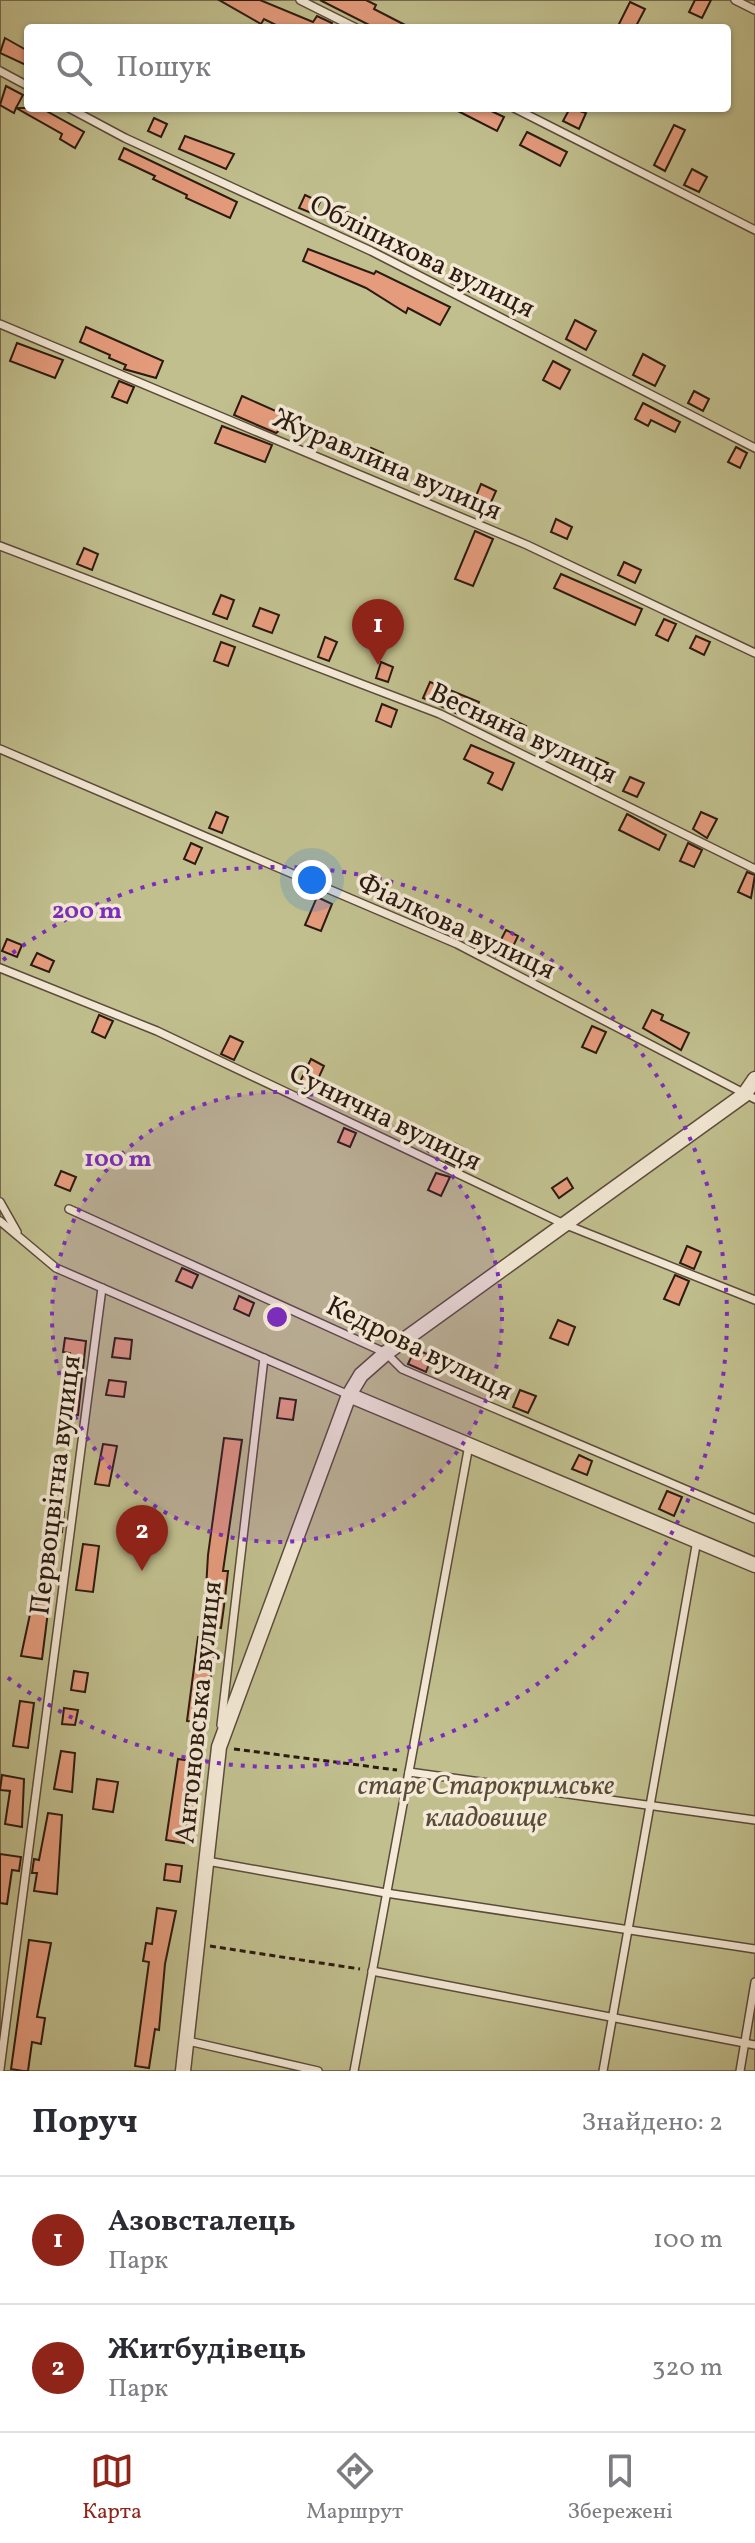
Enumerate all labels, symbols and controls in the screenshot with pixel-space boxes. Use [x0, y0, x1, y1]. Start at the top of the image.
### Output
search box [24, 24, 731, 112]
icon: search [52, 46, 96, 90]
text: Пошук [116, 47, 211, 89]
street label: Обліпихова вулиця [302, 186, 541, 329]
street label: Журавлина вулиця [267, 399, 507, 531]
pin: 1 [352, 599, 404, 665]
street label: Весняна вулиця [423, 674, 623, 795]
your location [292, 860, 332, 900]
street label: Фіалкова вулиця [350, 864, 562, 990]
text: 200 m [52, 895, 122, 929]
street label: Сунична вулиця [282, 1055, 488, 1182]
text: 100 m [84, 1143, 152, 1177]
street label: Кедрова вулиця [319, 1287, 519, 1411]
centre of rings [263, 1303, 291, 1331]
street label: Первоцвітна вулиця [21, 1353, 92, 1618]
pin: 2 [116, 1505, 168, 1571]
street label: Антоновська вулиця [166, 1579, 233, 1846]
park label: старе Старокримське кладовище [358, 1767, 614, 1838]
text: Поруч [32, 2100, 138, 2147]
text: Знайдено: 2 [582, 2105, 723, 2141]
text: Азовсталець [108, 2201, 296, 2243]
text: 1 [53, 2222, 63, 2258]
text: 100 m [653, 2222, 723, 2258]
text: Парк [108, 2243, 168, 2279]
text: Житбудівець [108, 2329, 306, 2371]
text: 2 [51, 2350, 65, 2386]
text: 320 m [652, 2350, 723, 2386]
text: Парк [108, 2371, 168, 2407]
tab: Карта [82, 2449, 142, 2528]
tab: Маршрут [306, 2449, 403, 2528]
tab: Збережені [568, 2449, 673, 2528]

